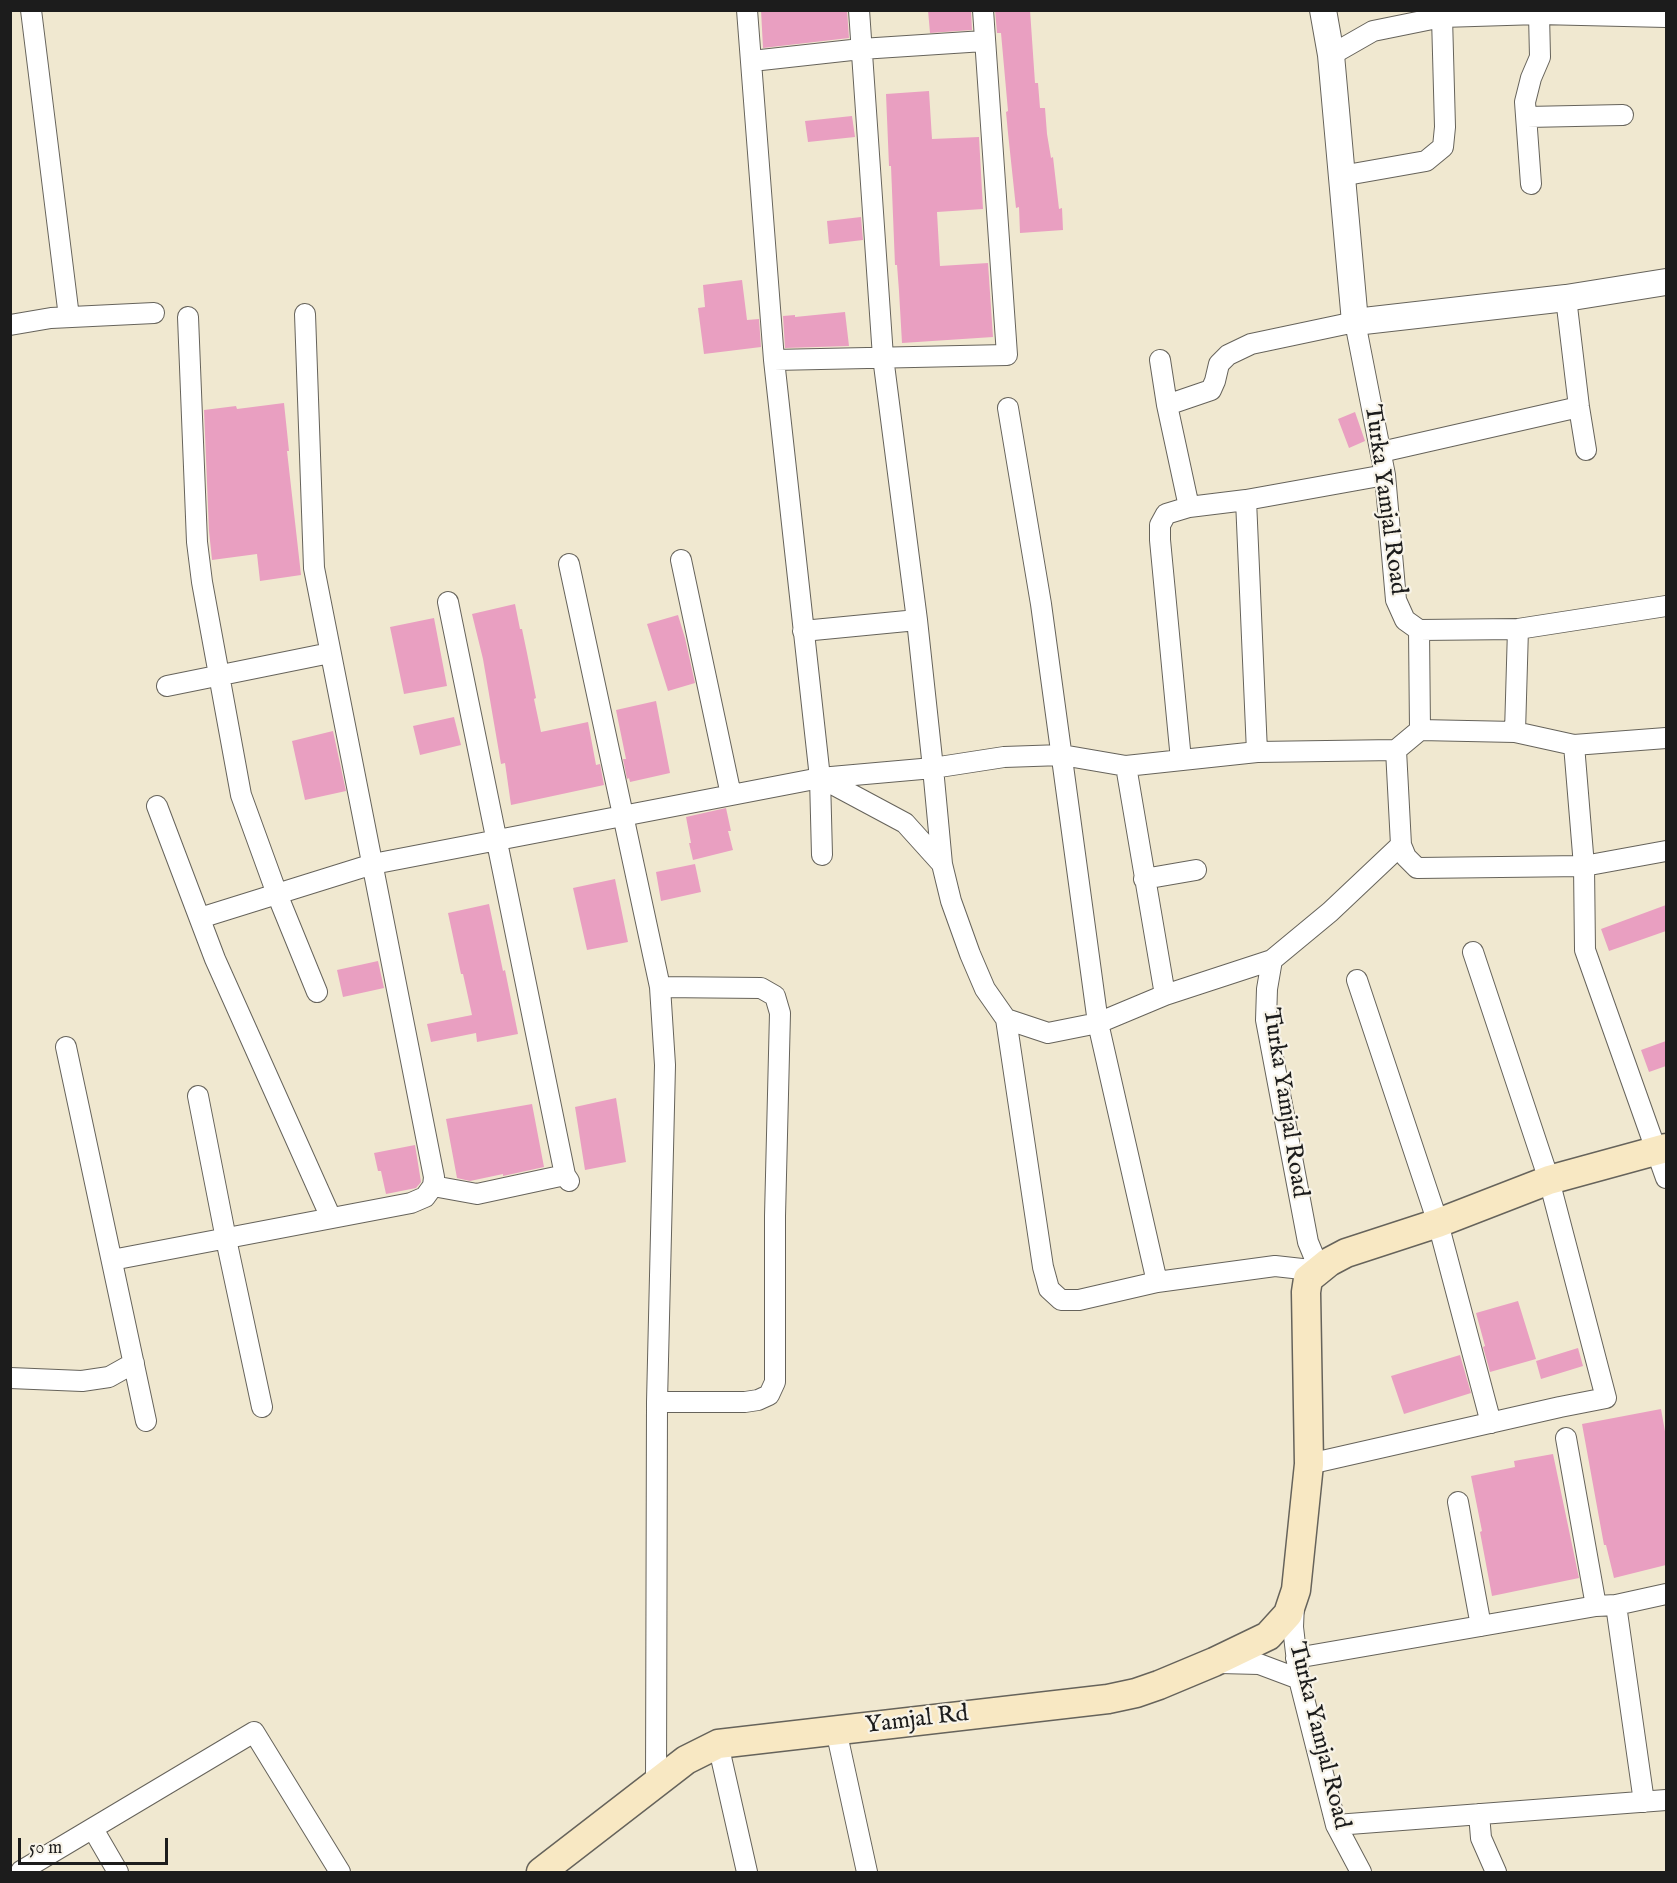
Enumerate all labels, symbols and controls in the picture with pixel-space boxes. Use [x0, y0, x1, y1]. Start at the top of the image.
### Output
street label: Turka Yamjal Road [1356, 403, 1412, 597]
street label: Turka Yamjal Road [1255, 1006, 1313, 1200]
street label: Turka Yamjal Road [1281, 1640, 1355, 1832]
street label: Yamjal Rd [864, 1700, 970, 1742]
scale bar [21, 1826, 171, 1864]
text: 50 m [29, 1837, 62, 1860]

